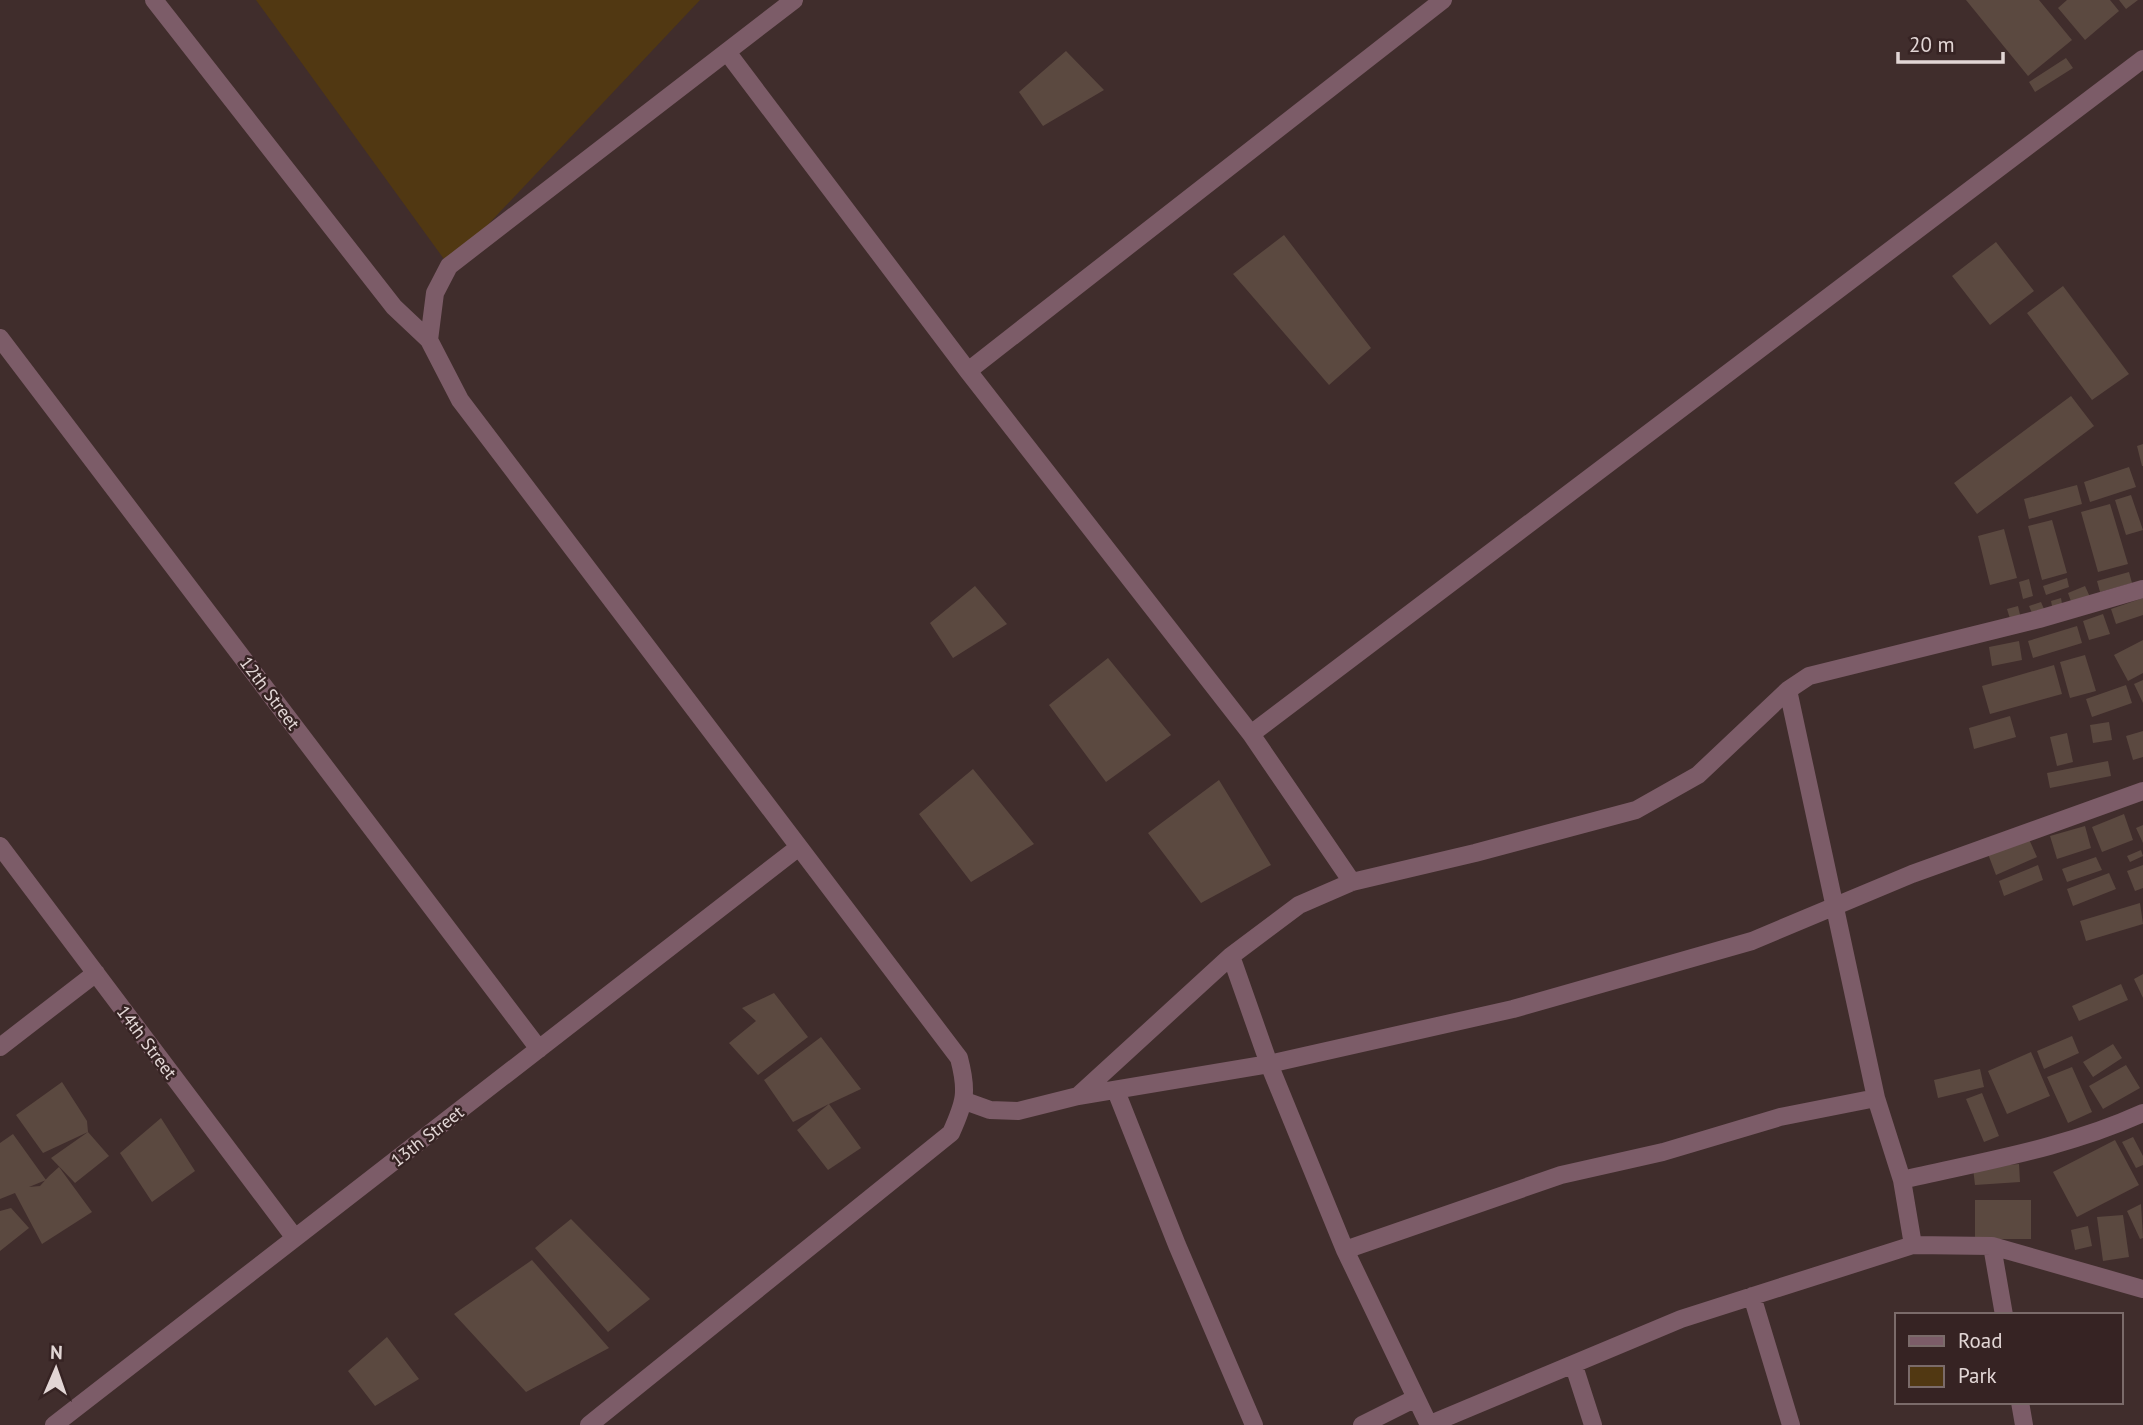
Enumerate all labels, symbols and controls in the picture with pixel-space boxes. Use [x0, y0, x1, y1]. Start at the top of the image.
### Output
scale bar [1898, 21, 2003, 65]
text: 20 m [1909, 31, 1955, 58]
street label: 12th Street [235, 652, 305, 734]
street label: 14th Street [112, 1001, 182, 1083]
street label: 13th Street [386, 1100, 468, 1172]
legend [1895, 1313, 2122, 1404]
text: Road [1958, 1327, 2002, 1354]
north arrow [21, 1334, 91, 1404]
text: N [50, 1340, 63, 1364]
text: Park [1958, 1362, 1997, 1389]

